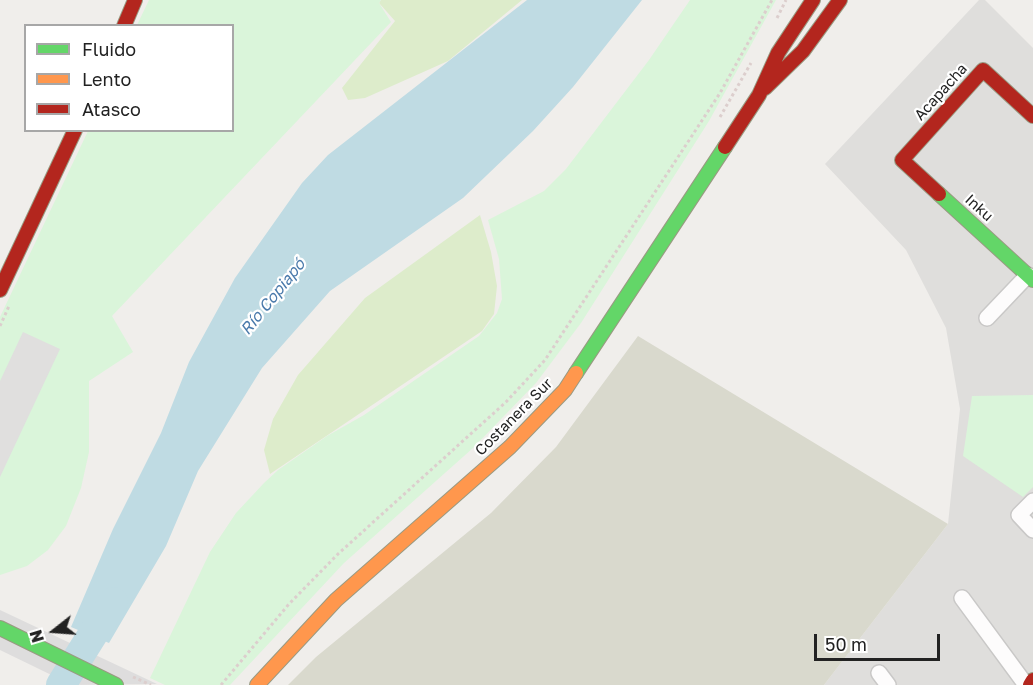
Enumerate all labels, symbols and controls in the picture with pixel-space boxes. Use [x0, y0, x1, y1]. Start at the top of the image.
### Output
legend [24, 24, 234, 132]
text: Fluido [82, 38, 136, 60]
street label: Acapacha [911, 60, 971, 124]
text: Lento [82, 68, 131, 90]
text: Atasco [82, 98, 141, 120]
street label: Inku [961, 191, 997, 225]
water label: Río Copiapó [237, 255, 309, 339]
street label: Costanera Sur [472, 375, 556, 459]
north arrow [24, 601, 84, 661]
scale bar [817, 622, 943, 660]
text: N [25, 628, 48, 645]
text: 50 m [825, 633, 867, 655]

